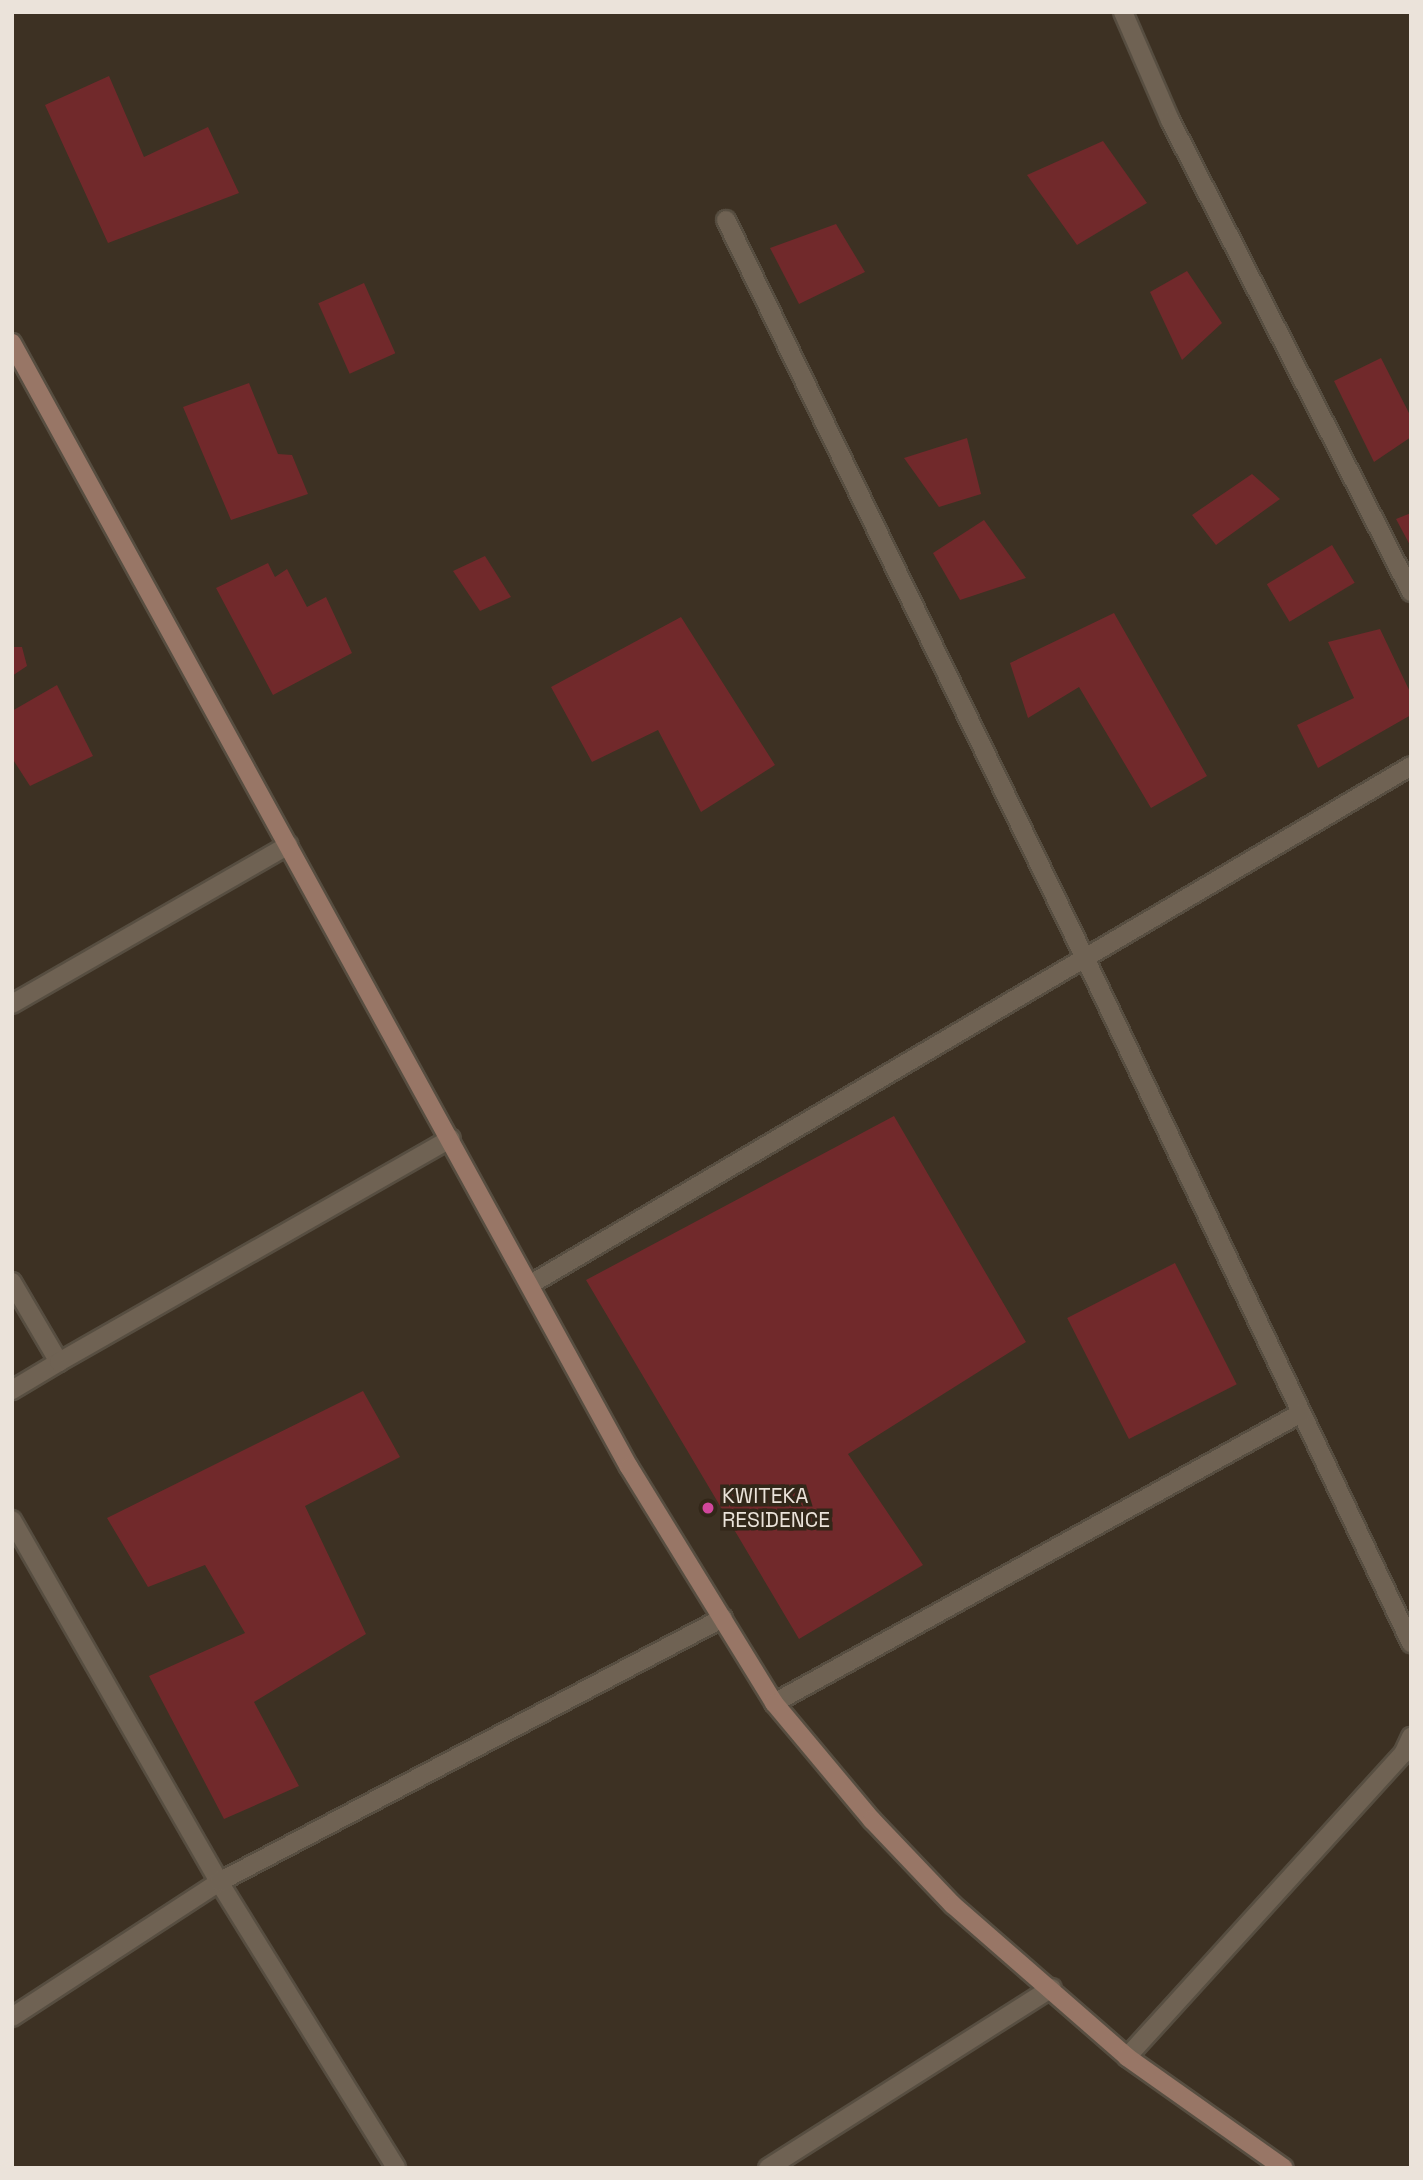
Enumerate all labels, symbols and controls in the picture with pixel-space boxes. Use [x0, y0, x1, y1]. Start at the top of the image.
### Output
place label: KWITEKA RESIDENCE [722, 1483, 830, 1533]
marker: KWITEKA RESIDENCE [700, 1500, 716, 1516]

